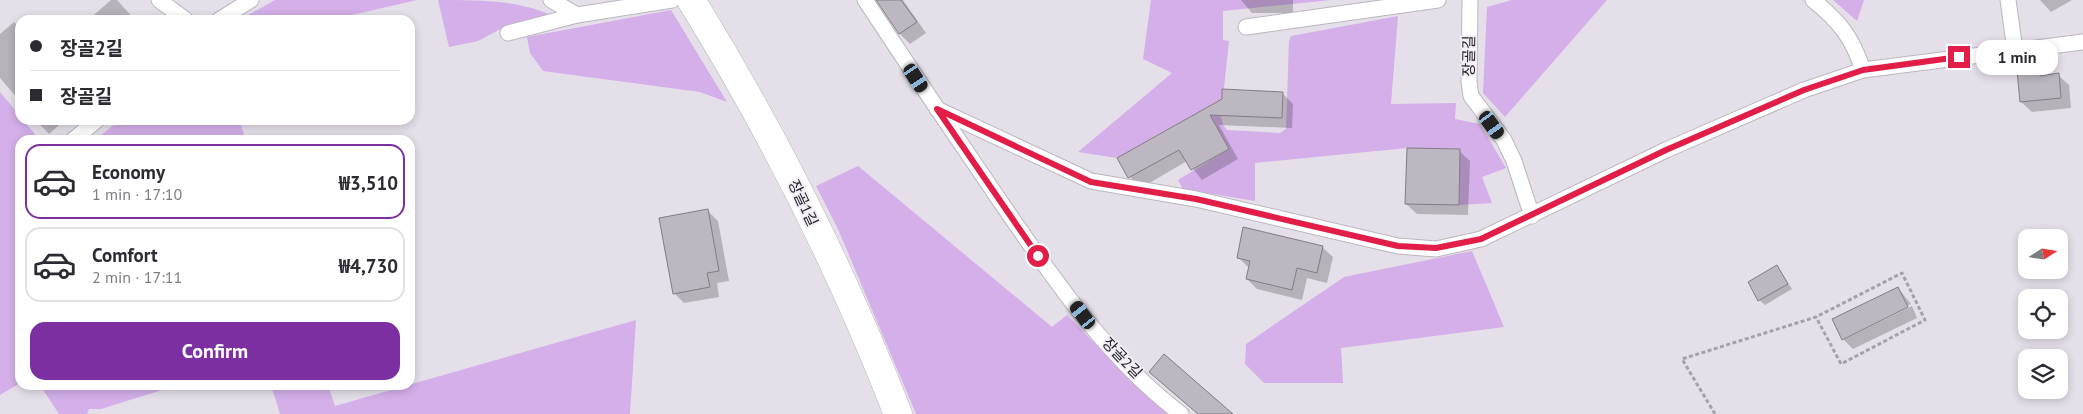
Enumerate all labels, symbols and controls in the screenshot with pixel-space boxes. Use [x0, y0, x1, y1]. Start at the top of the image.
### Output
street label: 장골길 [1459, 35, 1478, 77]
text: 장골2길 [60, 36, 123, 60]
callout: 1 min [1976, 40, 2059, 74]
route end [1948, 46, 1970, 68]
text: 1 min [1997, 47, 2037, 67]
car [901, 61, 930, 95]
text: 장골길 [60, 84, 112, 108]
car [1477, 108, 1506, 142]
icon: car [32, 159, 77, 204]
text: Economy [92, 160, 165, 184]
text: ₩3,510 [339, 171, 398, 195]
street label: 장골1길 [784, 176, 823, 229]
text: 1 min · 17:10 [92, 184, 182, 204]
north arrow [2018, 229, 2068, 279]
map controls [2018, 229, 2068, 399]
icon: car [32, 242, 77, 287]
text: Comfort [92, 243, 158, 267]
route start [1027, 245, 1049, 267]
text: ₩4,730 [339, 254, 398, 278]
text: 2 min · 17:11 [92, 267, 182, 287]
button: locate [2018, 289, 2068, 339]
car [1067, 299, 1098, 331]
button: Confirm [30, 322, 400, 380]
street label: 장골2길 [1098, 333, 1146, 382]
button: layers [2018, 349, 2068, 399]

